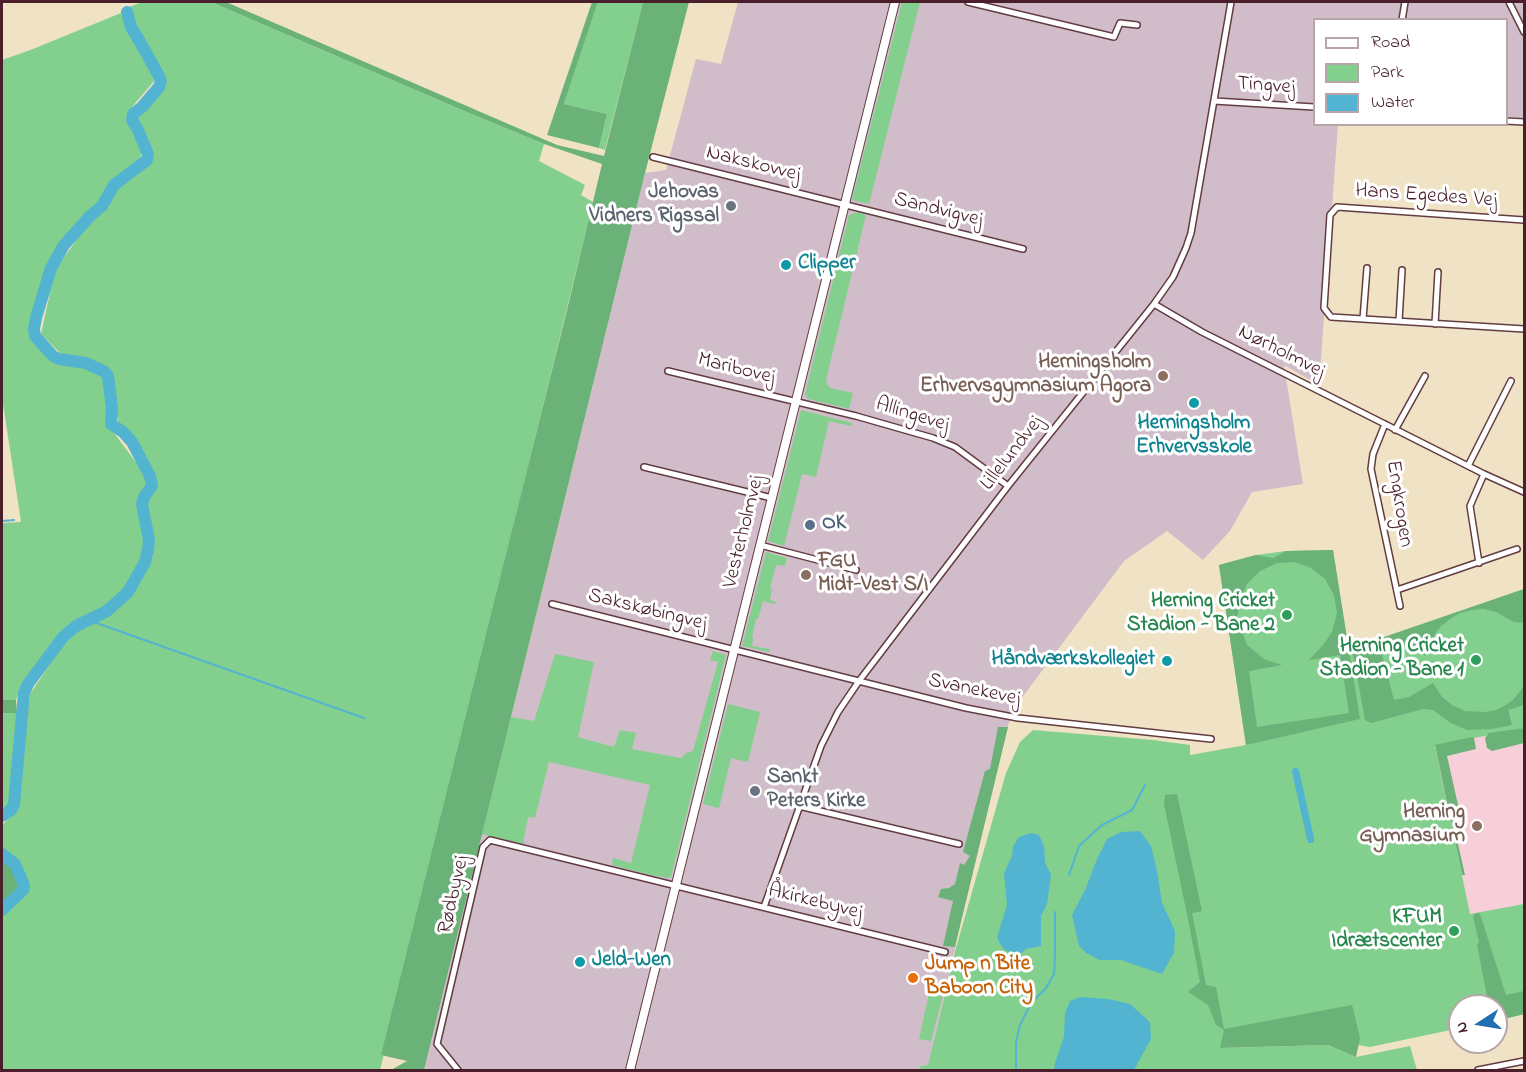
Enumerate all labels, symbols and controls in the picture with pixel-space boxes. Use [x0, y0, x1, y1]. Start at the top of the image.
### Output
legend [1313, 18, 1508, 126]
text: Road [1371, 30, 1410, 56]
text: Park [1371, 60, 1404, 86]
street label: Tingvej [1236, 72, 1296, 102]
text: Water [1371, 90, 1414, 116]
street label: Nakskovvej [703, 141, 803, 189]
street label: Hans Egedes Vej [1354, 179, 1498, 215]
place label: Jehovas Vidners Rigssal [589, 181, 719, 231]
street label: Sandvigvej [891, 188, 985, 234]
marker: Jehovas Vidners Rigssal [724, 199, 738, 213]
place label: Clipper [798, 252, 856, 278]
marker: Clipper [779, 258, 793, 272]
street label: Nørholmvej [1233, 320, 1329, 386]
street label: Maribovej [695, 348, 777, 392]
place label: Herningsholm Erhvervsgymnasium Agora [920, 351, 1151, 401]
marker: Herningsholm Erhvervsgymnasium Agora [1156, 369, 1170, 383]
street label: Allingevej [872, 393, 952, 439]
marker: Herningsholm Erhvervsskole [1187, 396, 1201, 410]
street label: Lillelundvej [976, 412, 1050, 496]
place label: Herningsholm Erhvervsskole [1136, 412, 1252, 462]
street label: Engkrogen [1379, 459, 1417, 549]
street label: Vesterholmvej [719, 473, 771, 591]
place label: OK [822, 512, 846, 538]
marker: OK [803, 518, 817, 532]
place label: FGU Midt-Vest S/I [818, 550, 928, 600]
marker: FGU Midt-Vest S/I [799, 568, 813, 582]
street label: Sakskøbingvej [585, 584, 709, 638]
place label: Herning Cricket Stadion - Bane 2 [1127, 590, 1275, 640]
marker: Herning Cricket Stadion - Bane 2 [1280, 608, 1294, 622]
place label: Herning Cricket Stadion - Bane 1 [1320, 635, 1464, 685]
place label: Håndværkskollegiet [991, 648, 1155, 674]
marker: Herning Cricket Stadion - Bane 1 [1469, 653, 1483, 667]
marker: Håndværkskollegiet [1160, 654, 1174, 668]
street label: Svanekevej [926, 669, 1022, 713]
place label: Sankt Peters Kirke [767, 766, 865, 816]
marker: Sankt Peters Kirke [748, 784, 762, 798]
place label: Herning Gymnasium [1359, 801, 1465, 851]
marker: Herning Gymnasium [1470, 819, 1484, 833]
street label: Rødbyvej [434, 853, 476, 937]
street label: Åkirkebyvej [765, 879, 865, 927]
place label: KFUM Idrætscenter [1331, 906, 1442, 956]
marker: KFUM Idrætscenter [1447, 924, 1461, 938]
place label: Jeld-Wen [592, 949, 671, 975]
place label: Jump n Bite Baboon City [925, 953, 1033, 1003]
marker: Jeld-Wen [573, 955, 587, 969]
marker: Jump n Bite Baboon City [906, 971, 920, 985]
north arrow [1448, 994, 1508, 1054]
text: N [1449, 1020, 1475, 1035]

